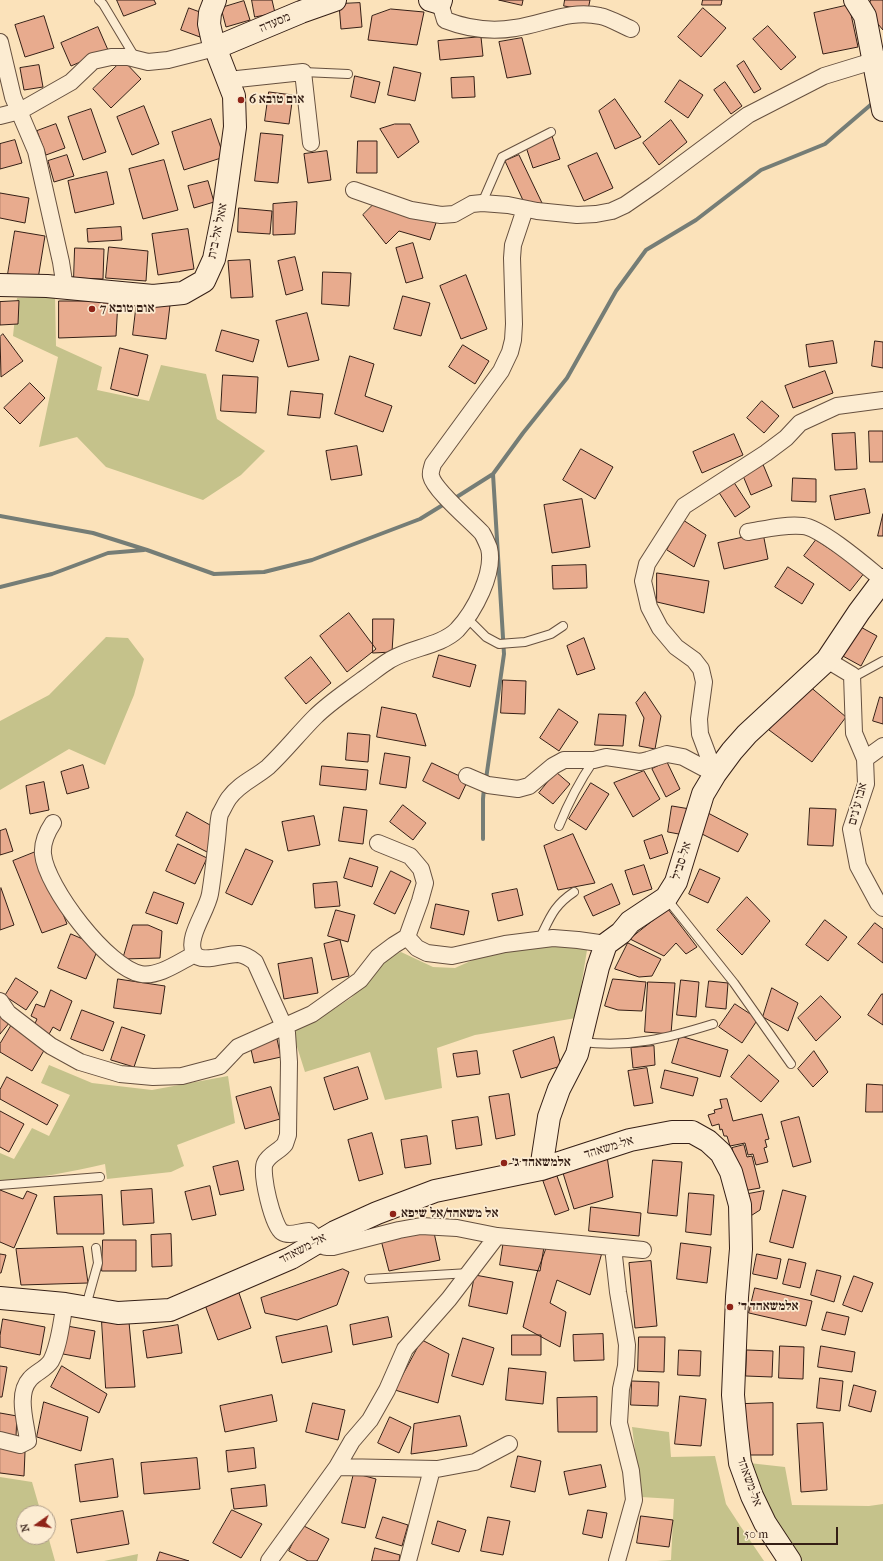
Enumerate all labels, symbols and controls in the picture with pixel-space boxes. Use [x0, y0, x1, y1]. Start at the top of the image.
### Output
street label: מסעדה [257, 9, 293, 37]
place label: אום טובא 6 [249, 92, 304, 108]
marker: אום טובא 6 [236, 95, 246, 105]
street label: אאל אל-בית [204, 202, 232, 260]
place label: אום טובא 7 [100, 301, 155, 317]
marker: אום טובא 7 [87, 304, 97, 314]
street label: אבו ע'נים [845, 781, 871, 827]
street label: אל-סביל [669, 840, 695, 882]
street label: אל-משאהד [582, 1133, 636, 1163]
place label: אלמשאהד ג׳ [512, 1155, 571, 1171]
marker: אלמשאהד ג׳ [499, 1158, 509, 1168]
place label: אל משאהד/אל שיפא [401, 1206, 499, 1222]
marker: אל משאהד/אל שיפא [388, 1209, 398, 1219]
street label: אל-משאהד [277, 1230, 329, 1268]
place label: אלמשאהד ד׳ [738, 1299, 799, 1315]
marker: אלמשאהד ד׳ [725, 1302, 735, 1312]
street label: אל-משאהד [733, 1455, 765, 1509]
north arrow [16, 1505, 56, 1545]
scale bar [739, 1519, 840, 1545]
text: N [18, 1522, 32, 1533]
text: 50 m [744, 1527, 768, 1541]

